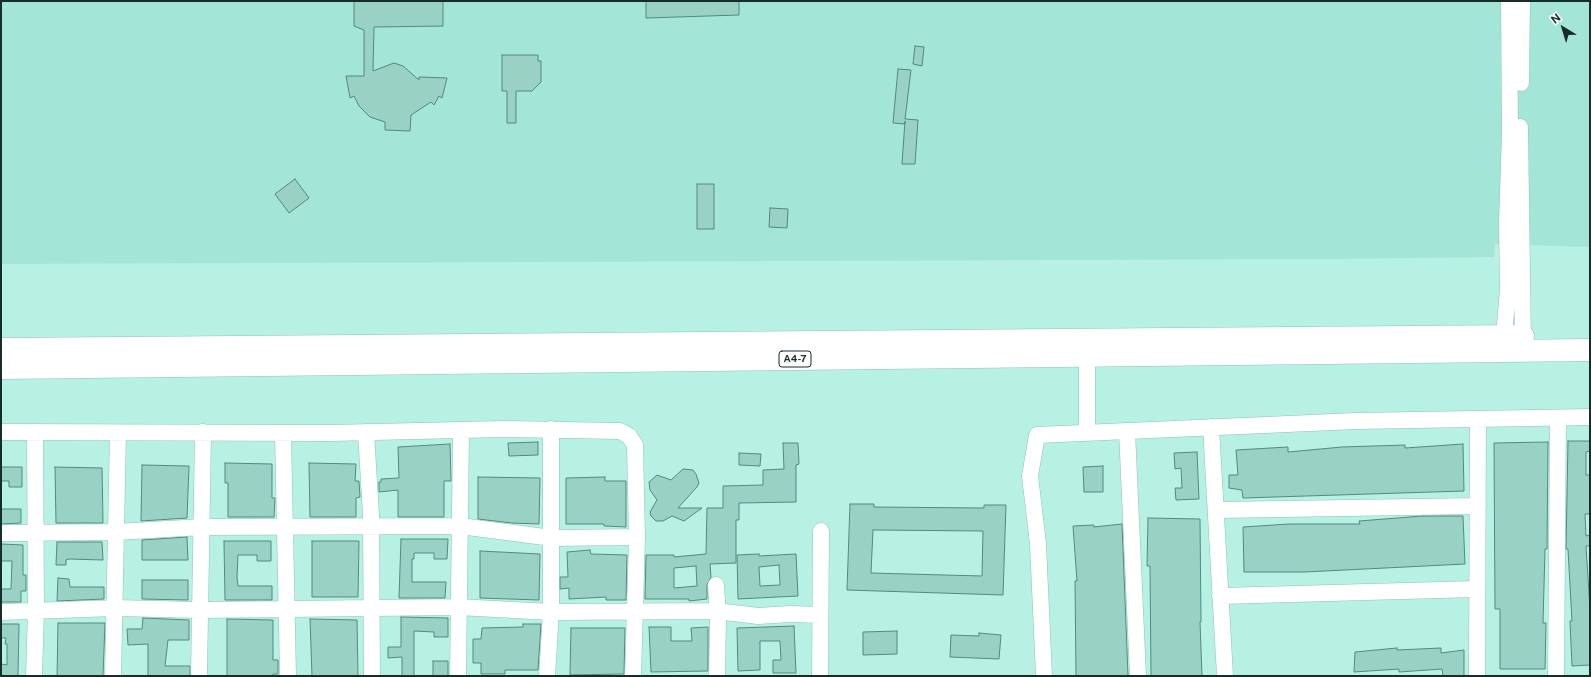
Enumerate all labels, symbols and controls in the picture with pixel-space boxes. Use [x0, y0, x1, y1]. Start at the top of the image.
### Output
north arrow [1543, 8, 1583, 48]
text: N [1549, 11, 1563, 26]
road number: A4-7 [779, 351, 811, 367]

